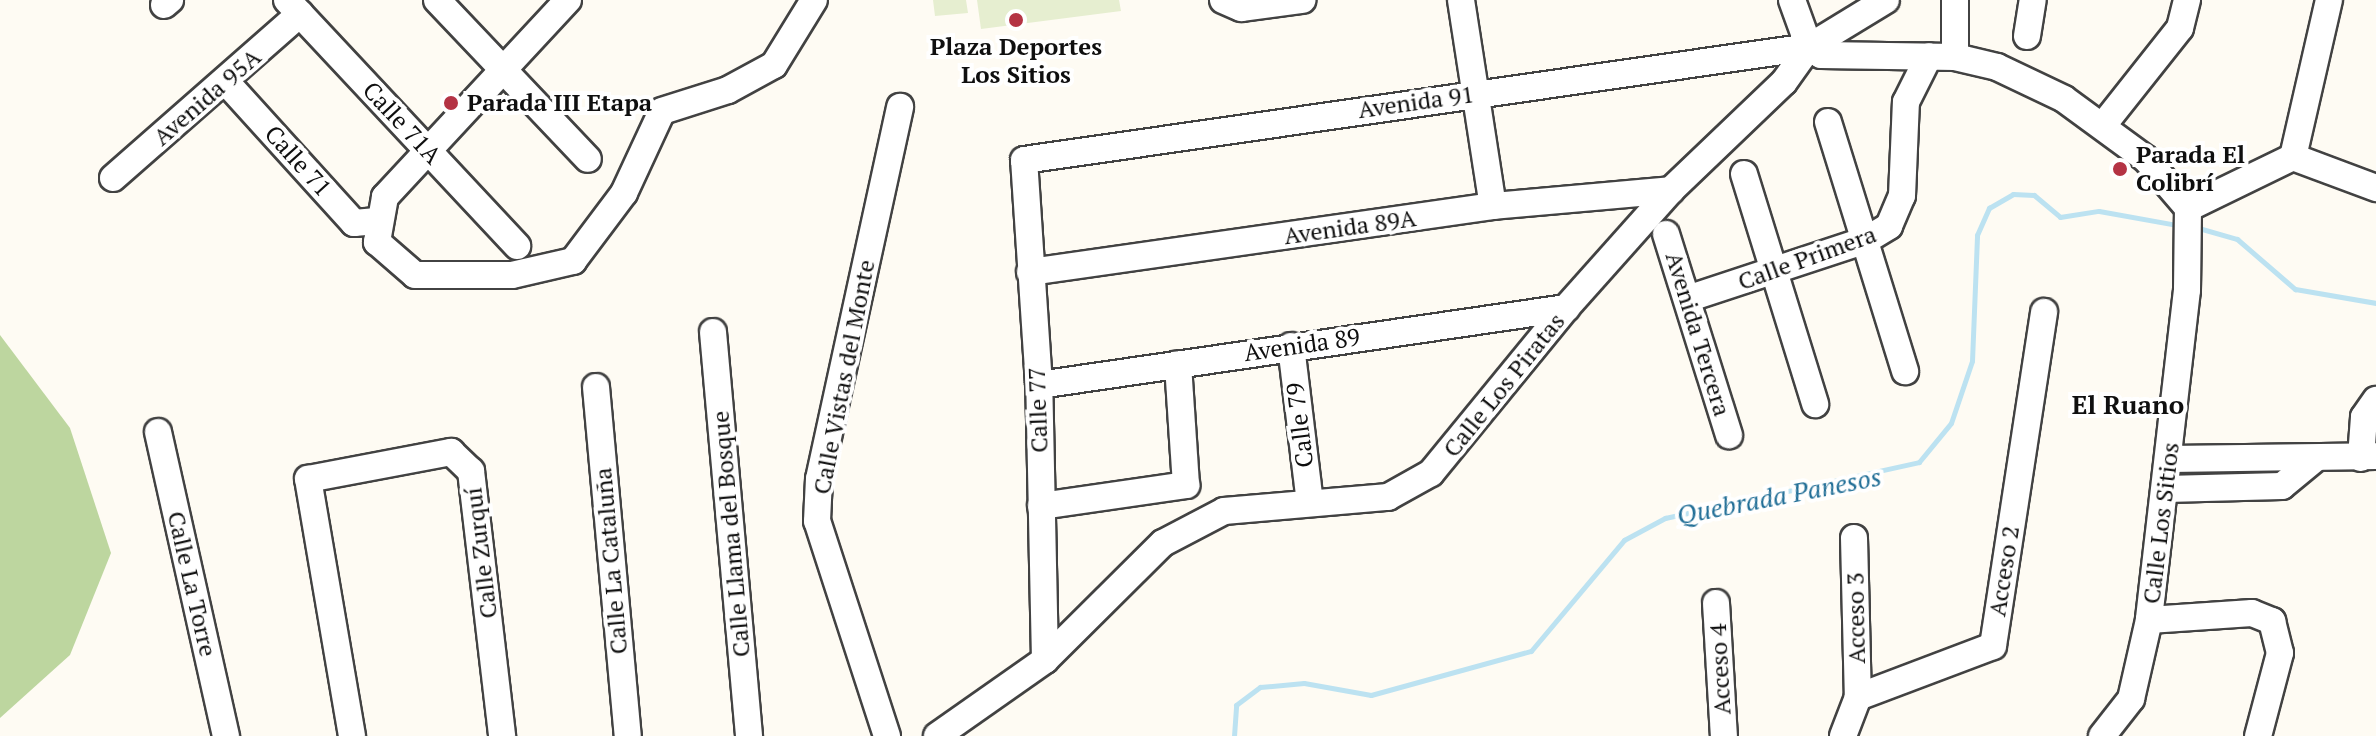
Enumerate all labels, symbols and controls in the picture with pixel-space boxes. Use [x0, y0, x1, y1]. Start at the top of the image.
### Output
marker: Plaza Deportes Los Sitios [1007, 11, 1025, 29]
place label: Plaza Deportes Los Sitios [930, 33, 1102, 89]
street label: Avenida 95A [147, 42, 267, 152]
street label: Calle 71A [357, 76, 447, 170]
street label: Avenida 91 [1356, 80, 1476, 124]
place label: Parada III Etapa [467, 89, 652, 117]
marker: Parada III Etapa [442, 94, 460, 112]
street label: Calle 71 [259, 120, 337, 202]
place label: Parada El Colibrí [2136, 141, 2245, 197]
marker: Parada El Colibrí [2111, 160, 2129, 178]
street label: Avenida 89A [1282, 203, 1418, 251]
street label: Calle Primera [1734, 220, 1880, 296]
street label: Avenida Tercera [1659, 248, 1737, 420]
street label: Calle Vistas del Monte [807, 257, 881, 497]
street label: Calle Los Piratas [1437, 307, 1571, 463]
street label: Avenida 89 [1242, 323, 1362, 367]
street label: Calle 77 [1022, 367, 1054, 453]
street label: Calle 79 [1280, 381, 1320, 469]
district label: El Ruano [2072, 389, 2184, 421]
street label: Calle Llama del Bosque [706, 410, 756, 658]
street label: Calle Los Sitios [2137, 441, 2185, 605]
water label: Quebrada Panesos [1674, 461, 1884, 531]
street label: Calle La Cataluña [589, 467, 633, 655]
street label: Calle Zurquí [459, 486, 503, 620]
street label: Calle La Torre [161, 509, 223, 659]
street label: Acceso 2 [1983, 524, 2025, 618]
street label: Acceso 3 [1841, 572, 1871, 664]
street label: Acceso 4 [1703, 623, 1737, 715]

